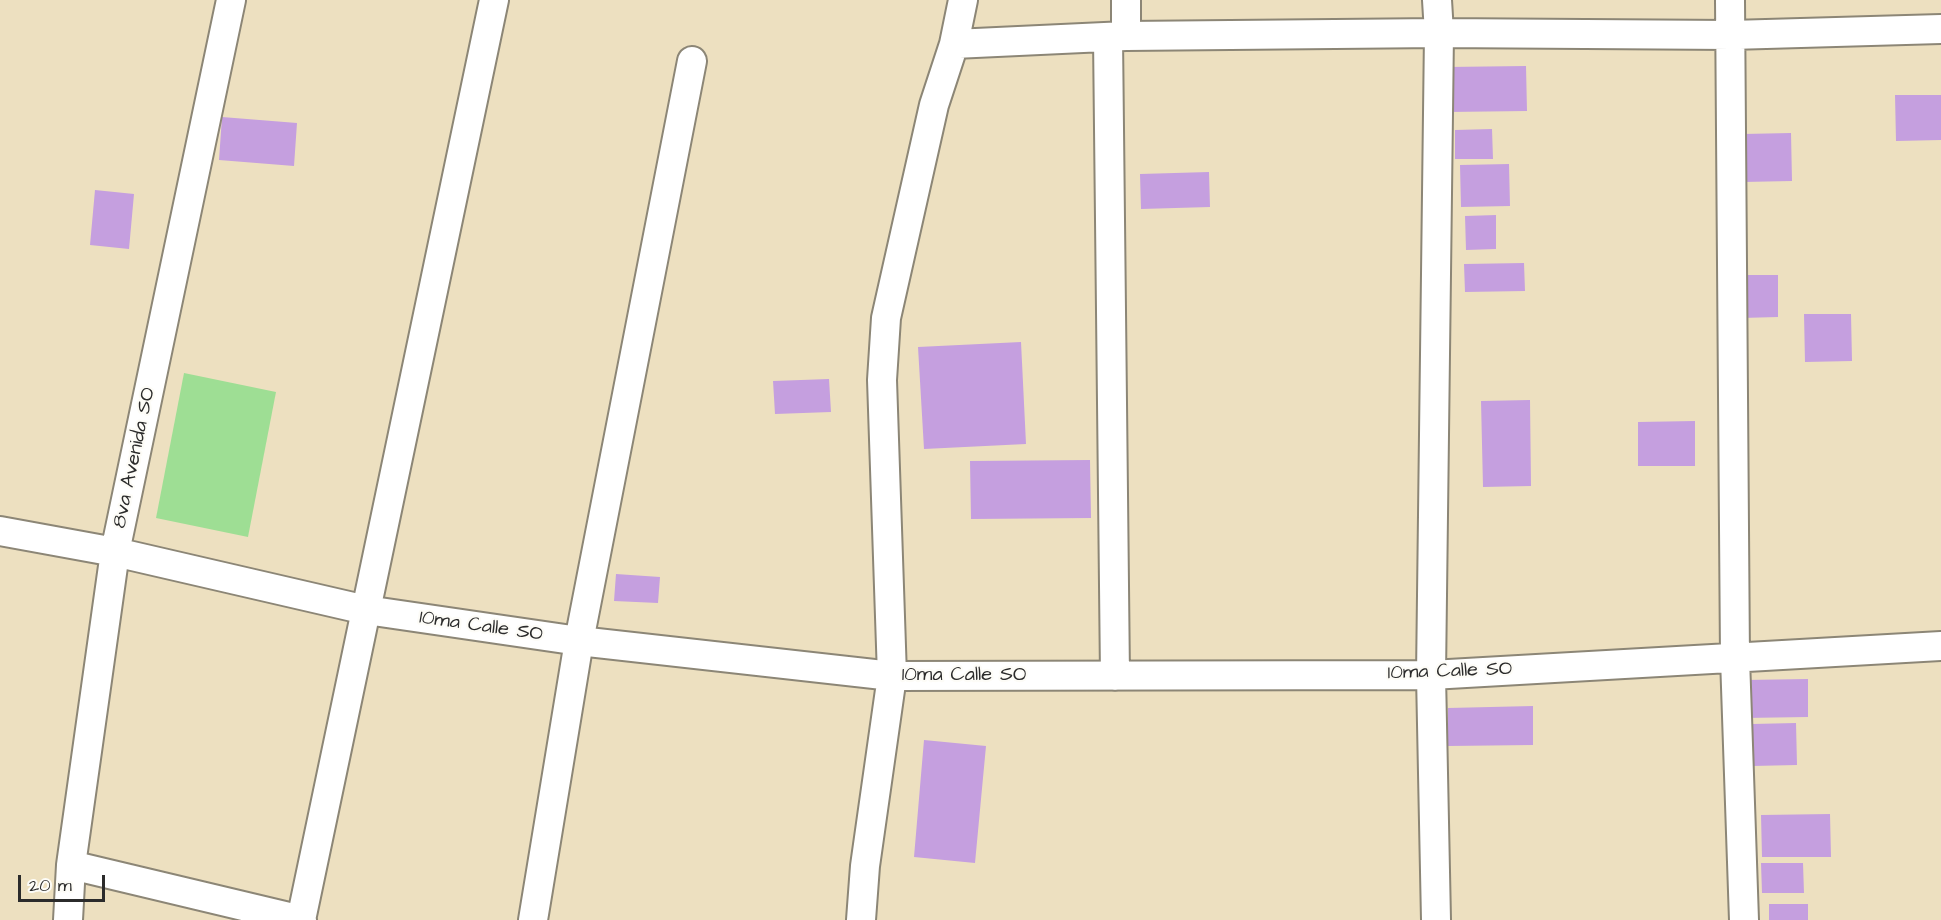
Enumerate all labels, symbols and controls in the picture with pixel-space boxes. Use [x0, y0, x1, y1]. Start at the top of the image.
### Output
street label: 8va Avenida SO [108, 385, 162, 531]
street label: 10ma Calle SO [418, 606, 544, 648]
street label: 10ma Calle SO [1387, 658, 1513, 686]
street label: 10ma Calle SO [902, 664, 1026, 688]
scale bar [21, 863, 108, 901]
text: 20 m [29, 873, 72, 898]

